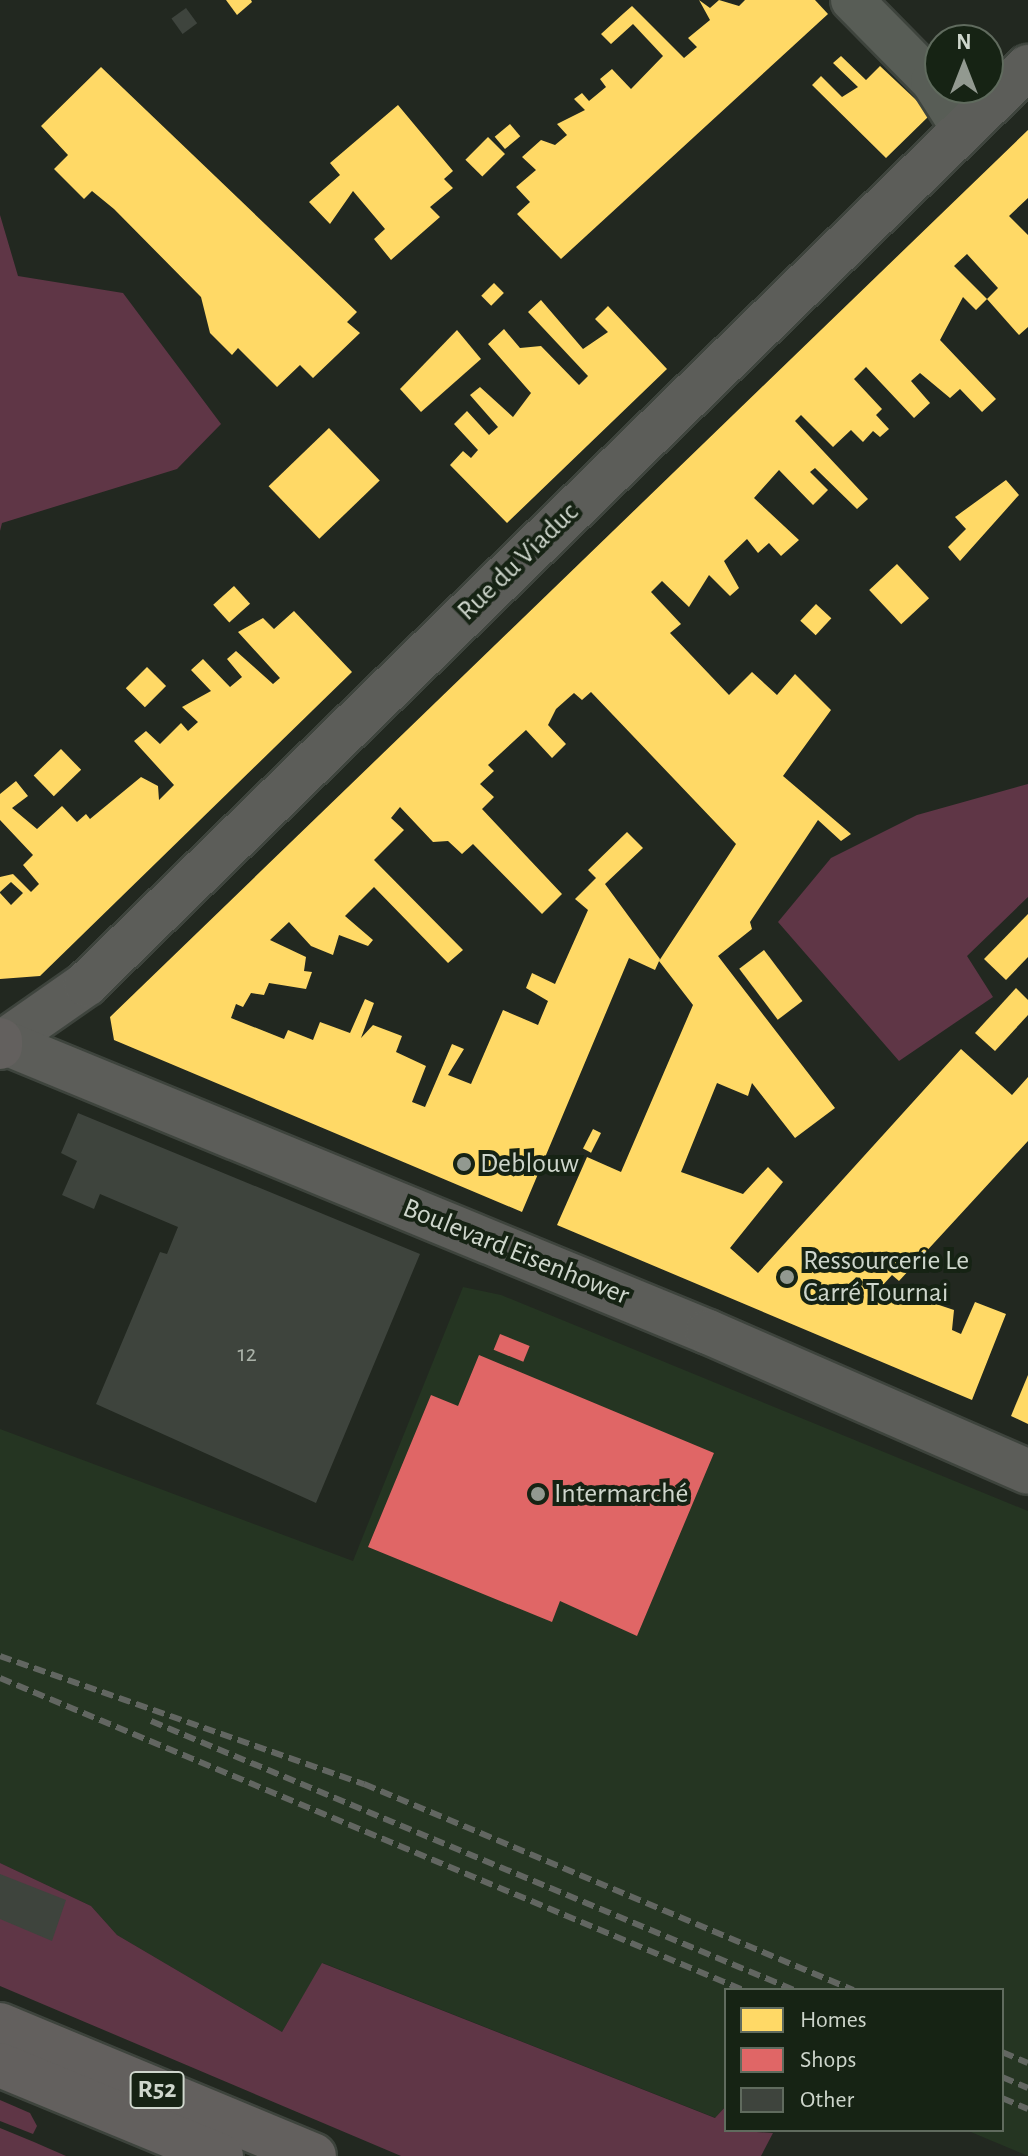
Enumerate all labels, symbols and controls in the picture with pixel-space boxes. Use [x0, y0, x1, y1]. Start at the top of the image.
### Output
north arrow [924, 24, 1004, 104]
text: N [956, 31, 972, 53]
street label: Rue du Viaduc [451, 496, 585, 628]
place label: Deblouw [480, 1147, 579, 1181]
marker: Deblouw [455, 1155, 473, 1173]
street label: Boulevard Eisenhower [398, 1191, 634, 1313]
place label: Ressourcerie Le Carré Tournai [803, 1244, 969, 1310]
marker: Ressourcerie Le Carré Tournai [778, 1268, 796, 1286]
house number: 12 [237, 1341, 257, 1369]
place label: Intermarché [554, 1477, 688, 1511]
marker: Intermarché [529, 1485, 547, 1503]
legend [724, 1988, 1004, 2132]
text: Homes [800, 2008, 867, 2032]
text: Shops [800, 2048, 856, 2072]
road number: R52 [129, 2068, 185, 2112]
text: Other [800, 2088, 854, 2112]

